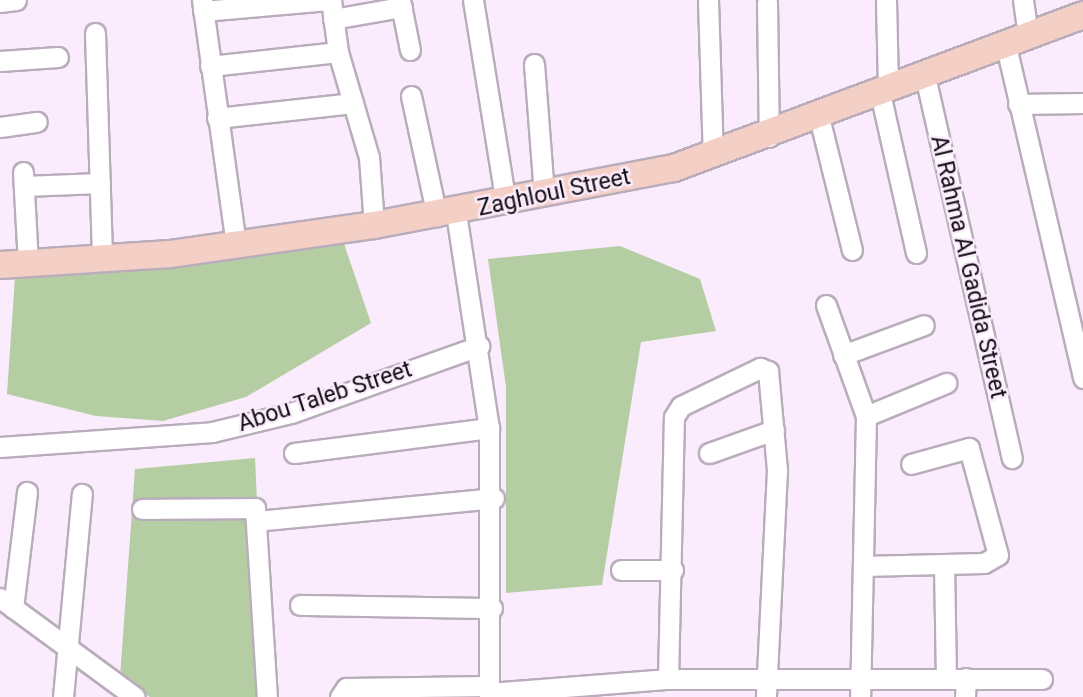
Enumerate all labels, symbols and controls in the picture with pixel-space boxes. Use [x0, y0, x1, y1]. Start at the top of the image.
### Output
street label: Al Rahma Al Gadida Street [924, 133, 1012, 401]
street label: Zaghloul Street [475, 163, 633, 223]
street label: Abou Taleb Street [234, 356, 416, 438]

